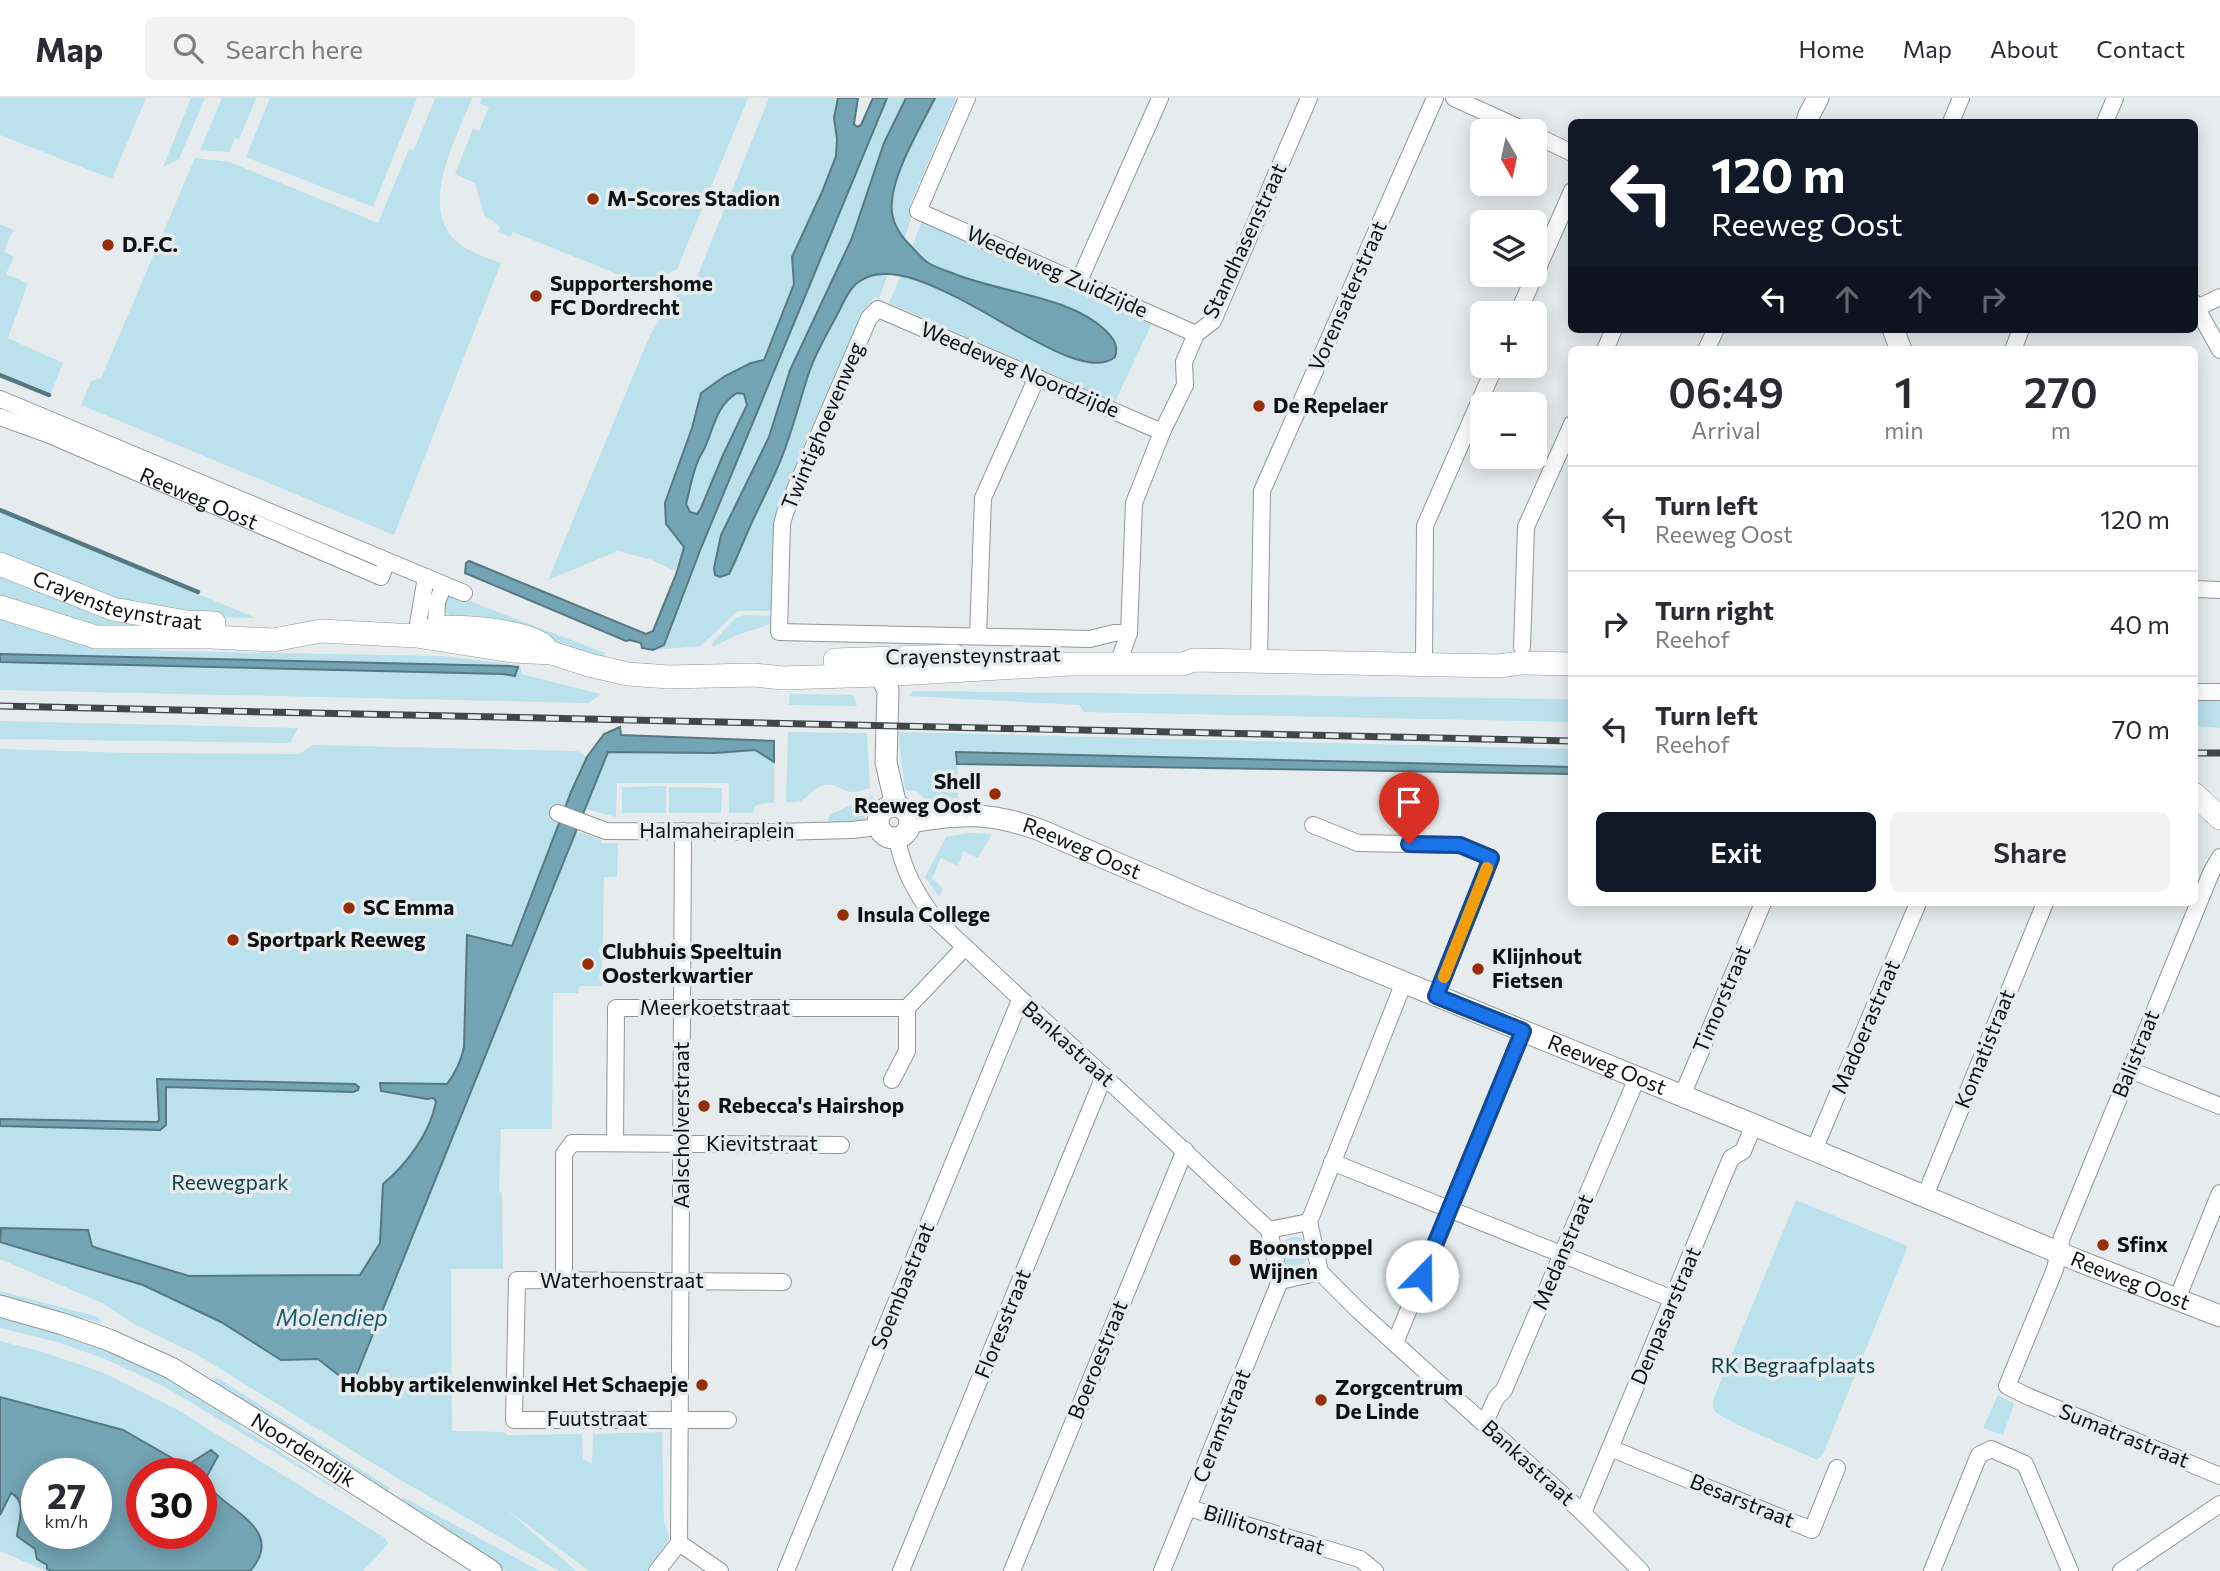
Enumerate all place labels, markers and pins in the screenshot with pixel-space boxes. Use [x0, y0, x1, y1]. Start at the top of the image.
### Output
place label: M-Scores Stadion [607, 185, 780, 210]
marker: M-Scores Stadion [585, 191, 601, 207]
place label: D.F.C. [122, 231, 178, 256]
marker: D.F.C. [100, 237, 116, 253]
place label: Supportershome FC Dordrecht [550, 270, 713, 319]
marker: Supportershome FC Dordrecht [528, 288, 544, 304]
place label: De Repelaer [1273, 392, 1389, 417]
marker: De Repelaer [1251, 398, 1267, 414]
place label: Shell Reeweg Oost [854, 768, 981, 817]
pin [1379, 772, 1439, 844]
marker: Shell Reeweg Oost [987, 786, 1003, 802]
place label: SC Emma [363, 894, 454, 919]
marker: SC Emma [341, 900, 357, 916]
place label: Insula College [857, 901, 990, 926]
marker: Insula College [835, 907, 851, 923]
place label: Sportpark Reeweg [247, 926, 426, 951]
marker: Sportpark Reeweg [225, 932, 241, 948]
place label: Clubhuis Speeltuin Oosterkwartier [602, 938, 782, 987]
place label: Klijnhout Fietsen [1492, 943, 1582, 992]
marker: Clubhuis Speeltuin Oosterkwartier [580, 956, 596, 972]
marker: Klijnhout Fietsen [1470, 961, 1486, 977]
place label: Rebecca's Hairshop [718, 1092, 904, 1117]
marker: Rebecca's Hairshop [696, 1098, 712, 1114]
place label: Sfinx [2117, 1231, 2168, 1256]
place label: Boonstoppel Wijnen [1249, 1234, 1373, 1283]
marker: Sfinx [2095, 1237, 2111, 1253]
marker: Boonstoppel Wijnen [1227, 1252, 1243, 1268]
place label: Hobby artikelenwinkel Het Schaepje [340, 1371, 688, 1396]
place label: Zorgcentrum De Linde [1335, 1374, 1463, 1423]
marker: Hobby artikelenwinkel Het Schaepje [694, 1377, 710, 1393]
marker: Zorgcentrum De Linde [1313, 1392, 1329, 1408]

